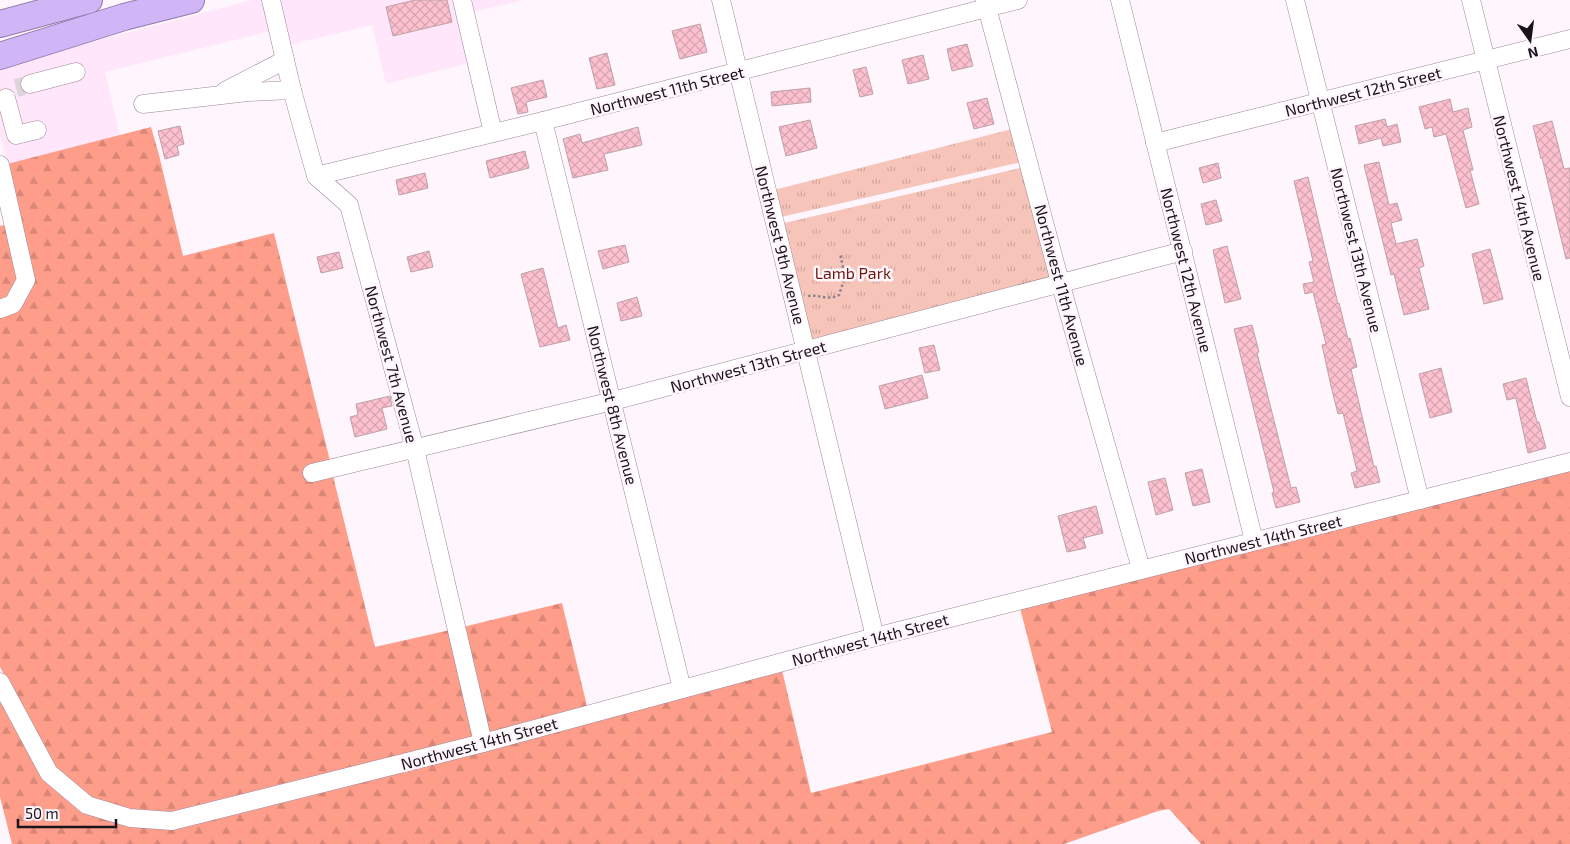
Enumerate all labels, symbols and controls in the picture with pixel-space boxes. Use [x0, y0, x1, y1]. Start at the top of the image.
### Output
north arrow [1505, 15, 1555, 65]
text: N [1526, 44, 1540, 63]
street label: Northwest 11th Street [588, 62, 746, 118]
street label: Northwest 12th Street [1283, 62, 1443, 120]
street label: Northwest 14th Avenue [1490, 113, 1550, 283]
street label: Northwest 9th Avenue [752, 164, 810, 326]
street label: Northwest 13th Avenue [1327, 166, 1387, 334]
street label: Northwest 12th Avenue [1157, 186, 1217, 354]
street label: Northwest 11th Avenue [1031, 202, 1093, 368]
park label: Lamb Park [815, 263, 891, 282]
street label: Northwest 7th Avenue [362, 283, 422, 445]
street label: Northwest 8th Avenue [584, 323, 642, 487]
street label: Northwest 13th Street [668, 336, 828, 396]
street label: Northwest 14th Street [1182, 510, 1344, 568]
street label: Northwest 14th Street [790, 609, 950, 669]
street label: Northwest 14th Street [399, 713, 559, 773]
scale bar [18, 796, 115, 828]
text: 50 m [25, 804, 59, 822]

